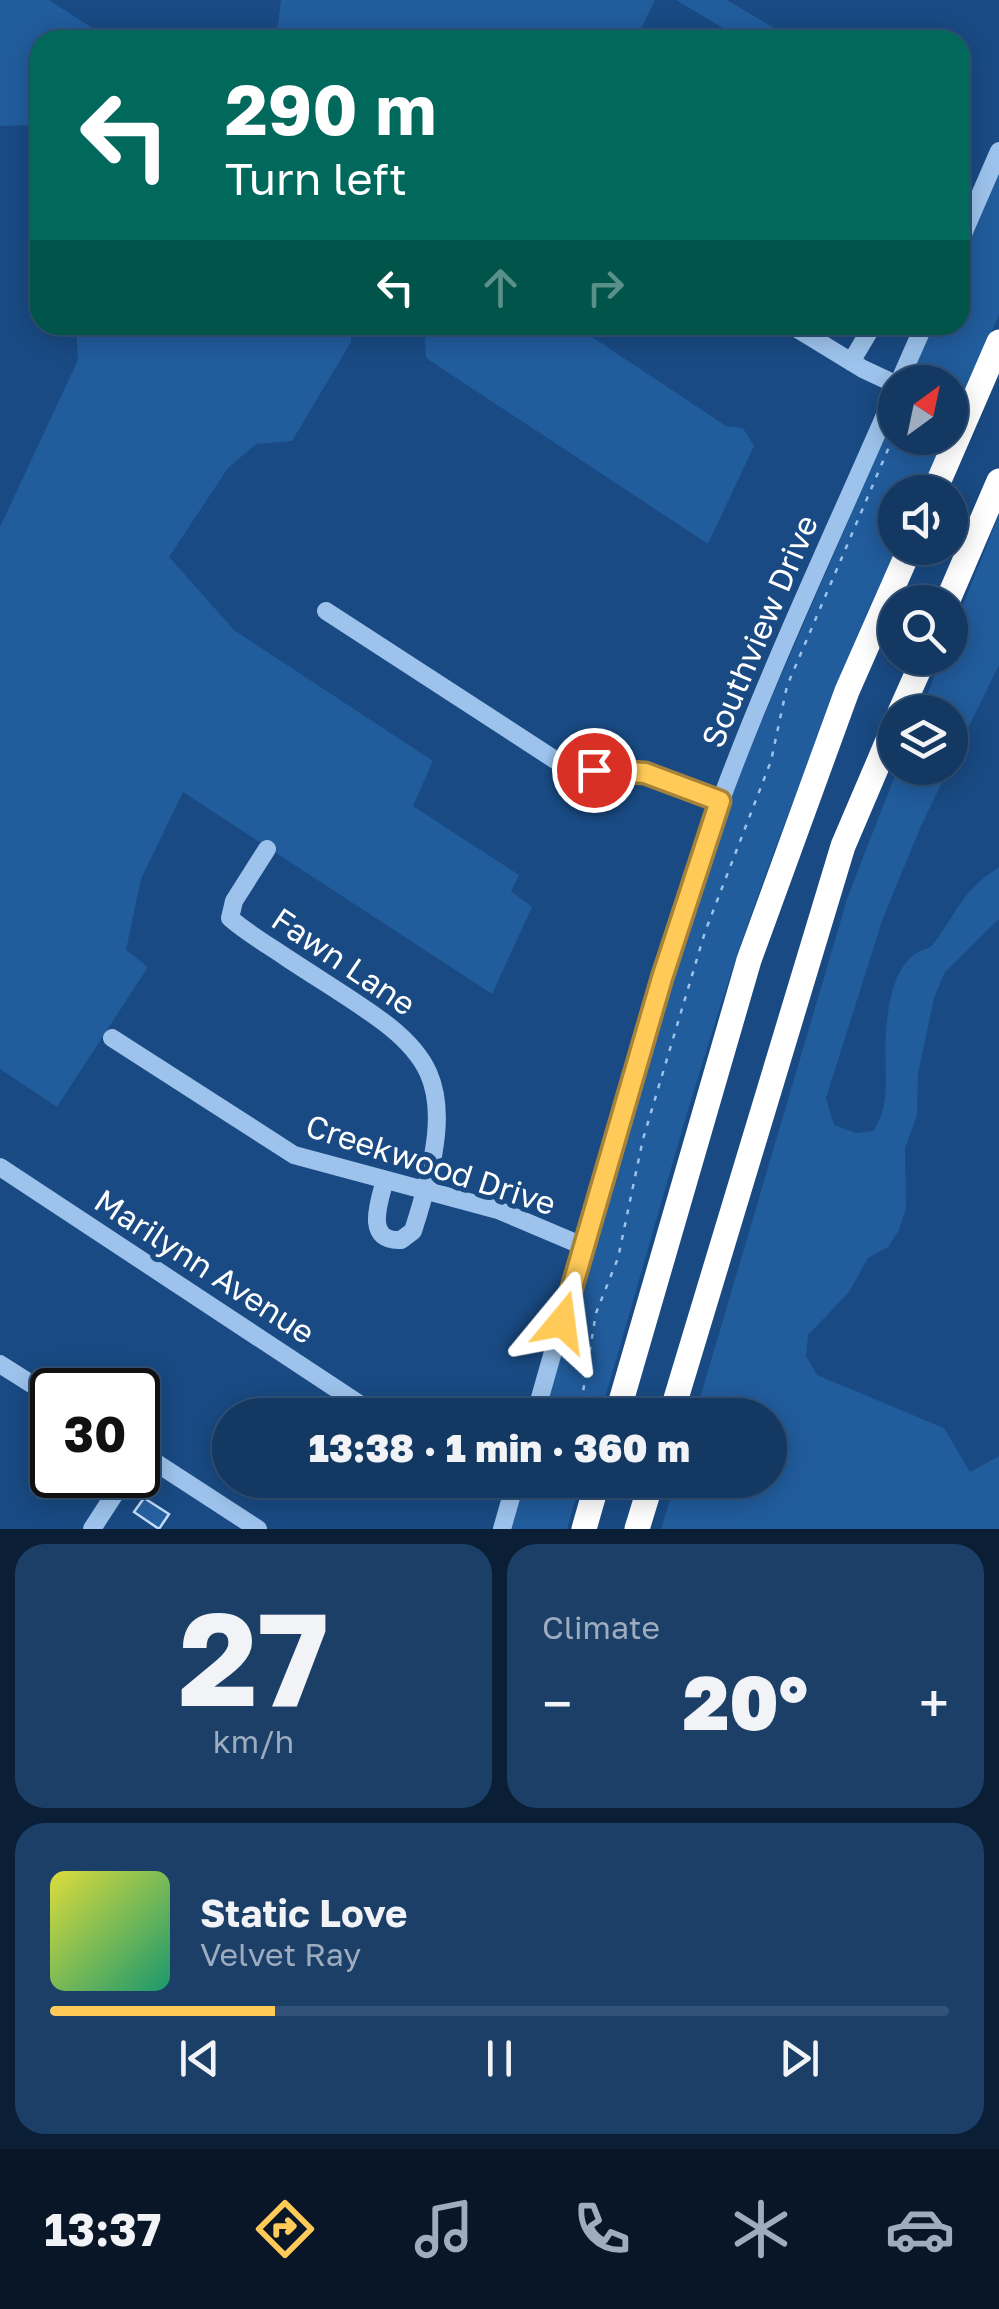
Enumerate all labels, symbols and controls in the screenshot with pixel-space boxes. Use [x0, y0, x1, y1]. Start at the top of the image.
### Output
text: 290 m [225, 66, 436, 150]
icon: left [60, 70, 190, 200]
text: Turn left [225, 151, 407, 205]
icon: left [368, 260, 423, 315]
icon: ahead [473, 260, 528, 315]
icon: right [578, 260, 633, 315]
north arrow [878, 365, 968, 455]
map controls [878, 365, 968, 785]
button: sound [878, 475, 968, 565]
street label: Southview Drive [693, 509, 825, 753]
button: search [878, 585, 968, 675]
button: layers [878, 695, 968, 785]
pin [552, 728, 637, 813]
icon: arrive [567, 743, 622, 798]
street label: Fawn Lane [265, 899, 423, 1023]
street label: Creekwood Drive [301, 1106, 561, 1222]
street label: Marilynn Avenue [88, 1181, 322, 1351]
position arrow [510, 1270, 614, 1374]
speed limit sign: 30 [30, 1368, 160, 1498]
text: 13:38 · 1 min · 360 m [309, 1425, 690, 1470]
text: 27 [178, 1579, 329, 1735]
text: Climate [542, 1608, 660, 1646]
text: 20° [683, 1656, 808, 1747]
text: − [542, 1670, 572, 1736]
text: + [919, 1670, 949, 1736]
text: km/h [213, 1722, 294, 1760]
text: Static Love [200, 1890, 407, 1935]
text: Velvet Ray [200, 1935, 361, 1973]
icon: previous [172, 2031, 227, 2086]
icon: pause [472, 2031, 527, 2086]
icon: next [772, 2031, 827, 2086]
icon: directions [250, 2194, 320, 2264]
icon: music [409, 2194, 479, 2264]
icon: phone [567, 2194, 637, 2264]
icon: climate [726, 2194, 796, 2264]
icon: car [885, 2194, 955, 2264]
text: 13:37 [44, 2202, 161, 2256]

